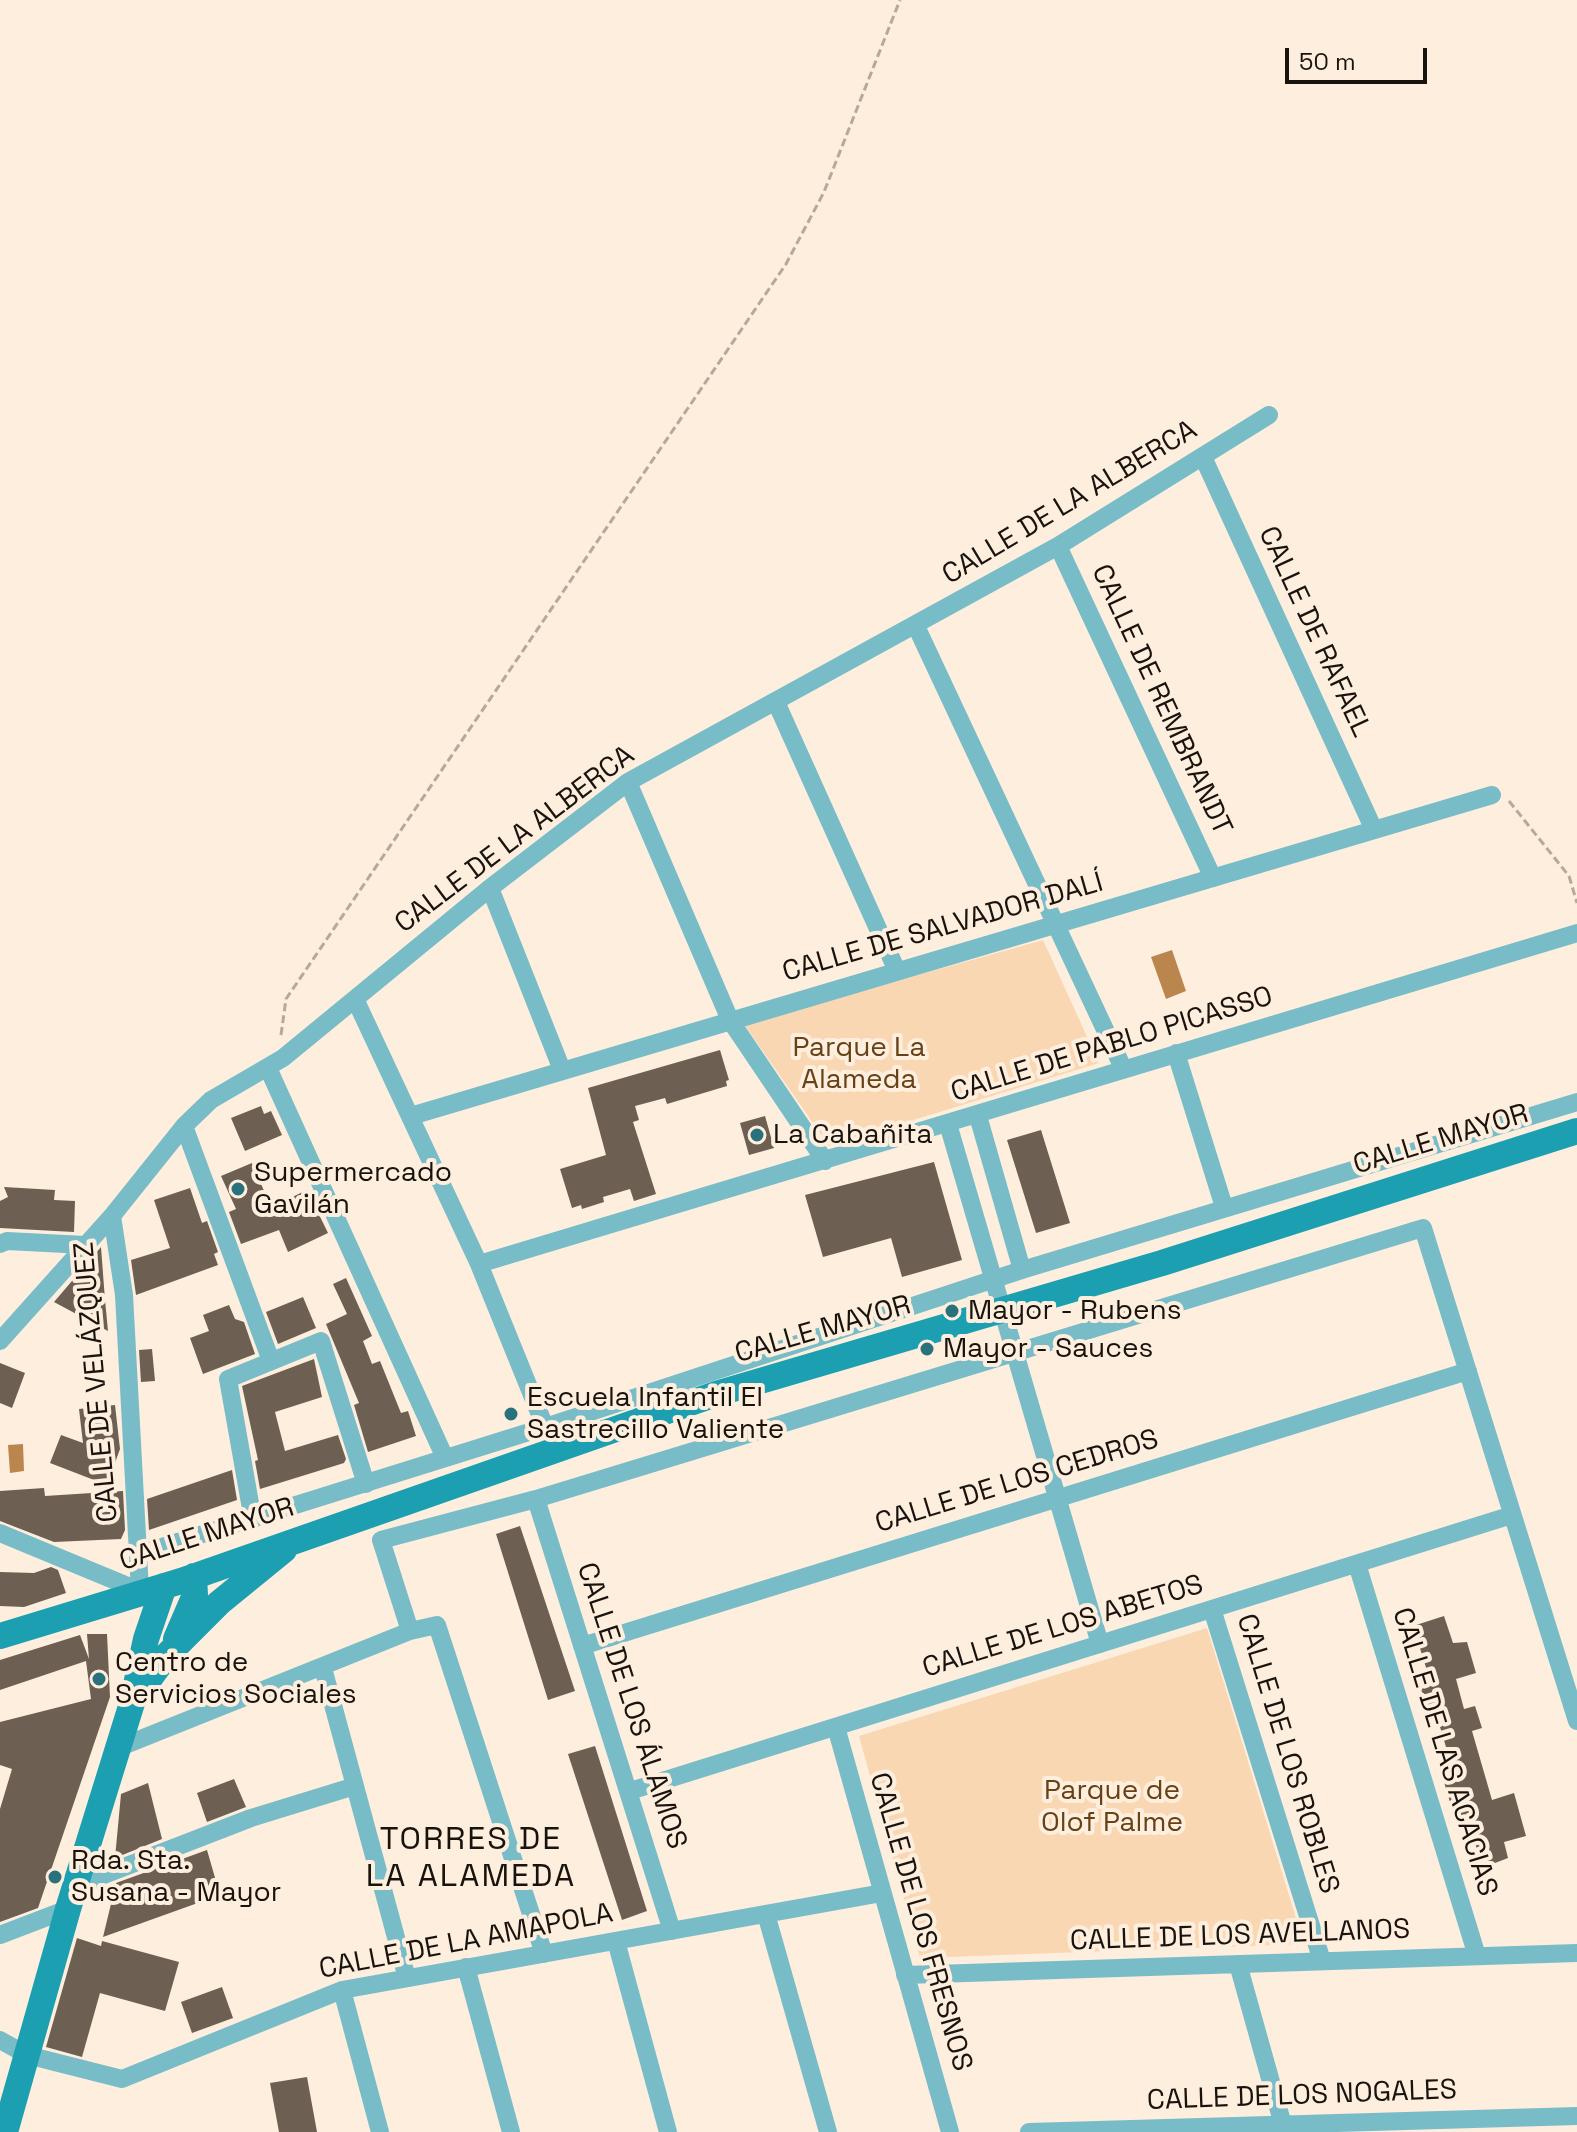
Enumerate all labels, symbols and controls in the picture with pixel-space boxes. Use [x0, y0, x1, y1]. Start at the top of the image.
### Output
scale bar [1289, 32, 1431, 82]
text: 50 m [1299, 46, 1356, 77]
street label: CALLE DE LA ALBERCA [937, 414, 1203, 592]
street label: CALLE DE RAFAEL [1251, 521, 1377, 743]
street label: CALLE DE REMBRANDT [1083, 559, 1239, 841]
street label: CALLE DE LA ALBERCA [389, 739, 641, 941]
street label: CALLE DE SALVADOR DALÍ [779, 866, 1107, 990]
street label: CALLE DE PABLO PICASSO [947, 980, 1277, 1110]
park label: Parque La Alameda [793, 1031, 925, 1097]
street label: CALLE MAYOR [1349, 1097, 1533, 1183]
place label: La Cabañita [773, 1118, 933, 1152]
marker: La Cabañita [748, 1126, 766, 1144]
place label: Supermercado Gavilán [254, 1156, 452, 1222]
marker: Supermercado Gavilán [229, 1180, 247, 1198]
street label: CALLE DE VELÁZQUEZ [68, 1240, 126, 1524]
street label: CALLE MAYOR [731, 1289, 915, 1371]
place label: Mayor - Rubens [968, 1294, 1181, 1328]
marker: Mayor - Rubens [943, 1302, 961, 1320]
place label: Mayor - Sauces [943, 1332, 1153, 1366]
marker: Mayor - Sauces [918, 1340, 936, 1358]
place label: Escuela Infantil El Sastrecillo Valiente [527, 1381, 784, 1447]
marker: Escuela Infantil El Sastrecillo Valiente [502, 1405, 520, 1423]
street label: CALLE DE LOS CEDROS [871, 1423, 1163, 1541]
street label: CALLE MAYOR [116, 1491, 298, 1579]
street label: CALLE DE LOS ÁLAMOS [569, 1559, 693, 1853]
street label: CALLE DE LOS ABETOS [919, 1568, 1207, 1686]
street label: CALLE DE LAS ACACIAS [1384, 1604, 1504, 1900]
street label: CALLE DE LOS ROBLES [1228, 1610, 1346, 1898]
place label: Centro de Servicios Sociales [115, 1646, 356, 1712]
marker: Centro de Servicios Sociales [90, 1670, 108, 1688]
street label: CALLE DE LOS FRESNOS [861, 1769, 979, 2075]
park label: Parque de Olof Palme [1041, 1774, 1183, 1840]
district label: TORRES DE LA ALAMEDA [366, 1821, 576, 1896]
place label: Rda. Sta. Susana - Mayor [71, 1844, 281, 1910]
marker: Rda. Sta. Susana - Mayor [46, 1868, 64, 1886]
street label: CALLE DE LA AMAPOLA [316, 1897, 616, 1987]
street label: CALLE DE LOS AVELLANOS [1069, 1913, 1411, 1959]
street label: CALLE DE LOS NOGALES [1147, 2074, 1457, 2118]

